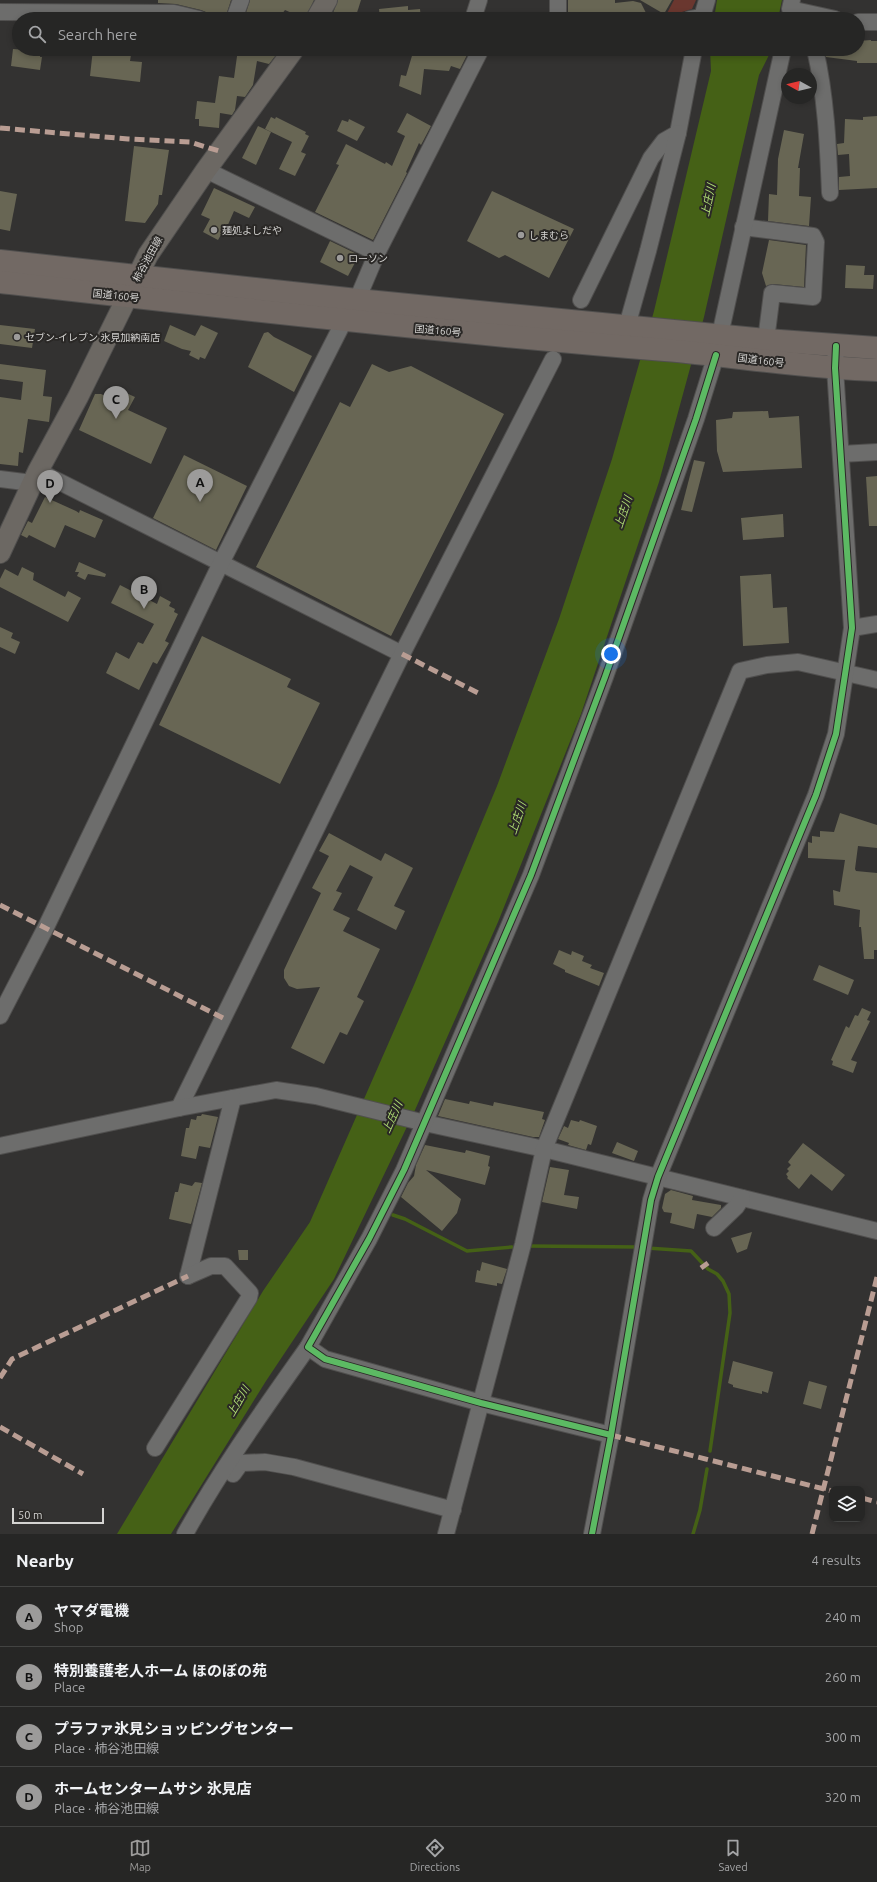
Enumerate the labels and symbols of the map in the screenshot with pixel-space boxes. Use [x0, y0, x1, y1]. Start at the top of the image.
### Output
north arrow [781, 68, 817, 104]
water label: 上庄川 [699, 182, 718, 217]
marker: 麺処よしだや [209, 225, 219, 235]
place label: 麺処よしだや [222, 225, 282, 236]
marker: しまむら [516, 230, 526, 240]
place label: しまむら [529, 230, 569, 241]
street label: 柿谷池田線 [131, 235, 164, 284]
marker: ローソン [335, 253, 345, 263]
place label: ローソン [348, 253, 388, 264]
street label: 国道160号 [92, 288, 140, 303]
street label: 国道160号 [414, 323, 462, 338]
marker: セブン-イレブン 氷見加納南店 [12, 332, 22, 342]
place label: セブン-イレブン 氷見加納南店 [25, 332, 160, 343]
street label: 国道160号 [737, 352, 785, 369]
pin: C [103, 386, 129, 419]
pin: A [187, 469, 213, 502]
pin: D [37, 470, 63, 503]
water label: 上庄川 [612, 494, 634, 530]
pin: B [131, 576, 157, 609]
your location [601, 644, 621, 664]
water label: 上庄川 [506, 800, 528, 836]
water label: 上庄川 [380, 1099, 405, 1135]
water label: 上庄川 [225, 1383, 252, 1418]
scale bar [12, 1506, 104, 1525]

